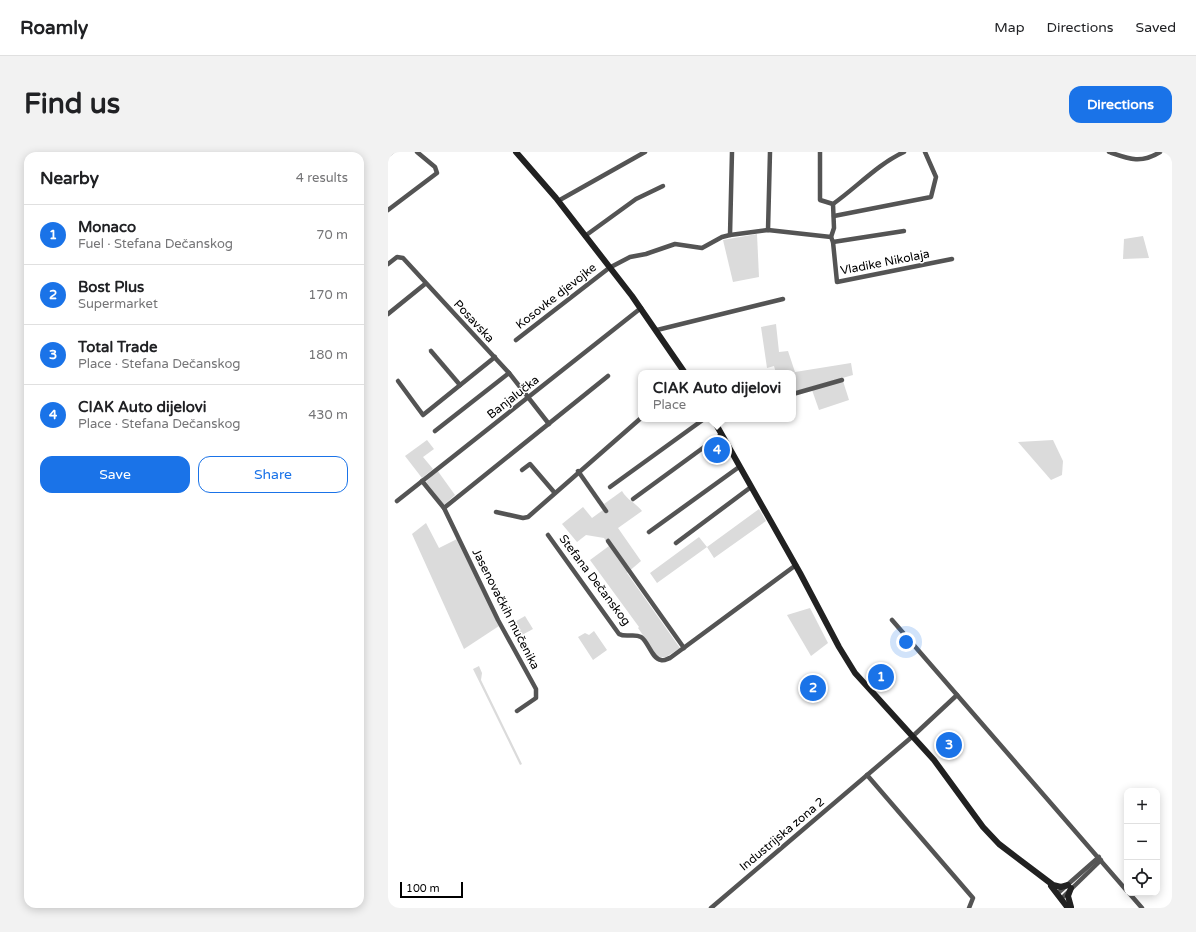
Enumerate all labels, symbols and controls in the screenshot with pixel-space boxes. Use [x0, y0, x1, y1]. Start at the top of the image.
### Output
text: Roamly [20, 17, 88, 39]
text: Map [994, 19, 1025, 36]
text: Directions [1047, 19, 1114, 36]
text: Saved [1136, 19, 1176, 36]
button: Directions [1069, 86, 1172, 123]
text: Find us [24, 87, 120, 121]
text: Nearby [40, 168, 99, 189]
text: 4 results [296, 170, 348, 186]
text: Monaco [78, 218, 136, 236]
text: 1 [49, 227, 57, 243]
text: 70 m [316, 227, 348, 243]
text: Fuel · Stefana Dečanskog [78, 236, 233, 252]
street label: Vladike Nikolaja [839, 246, 931, 278]
street label: Kosovke djevojke [513, 260, 599, 332]
text: Bost Plus [78, 278, 144, 296]
text: 2 [49, 287, 57, 303]
text: 170 m [308, 287, 348, 303]
text: Supermarket [78, 296, 158, 312]
street label: Posavska [451, 297, 497, 345]
text: Total Trade [78, 338, 157, 356]
text: 3 [49, 347, 57, 363]
text: 180 m [308, 347, 348, 363]
text: Place · Stefana Dečanskog [78, 356, 241, 372]
popup [638, 370, 796, 422]
street label: Banjalučka [484, 372, 542, 422]
text: CIAK Auto dijelovi [653, 379, 781, 397]
text: Place [653, 397, 686, 413]
text: CIAK Auto dijelovi [78, 398, 207, 416]
text: 4 [49, 407, 57, 423]
text: 430 m [308, 407, 348, 423]
text: Place · Stefana Dečanskog [78, 416, 241, 432]
pin: 4 [704, 435, 730, 465]
button: Save [40, 456, 190, 493]
button: Share [198, 456, 348, 493]
street label: Stefana Dečanskog [556, 532, 634, 628]
street label: Jasenovačkih mučenika [469, 546, 543, 672]
your location [896, 632, 916, 652]
pin: 1 [868, 662, 894, 692]
pin: 2 [800, 673, 826, 703]
pin: 3 [936, 730, 962, 760]
map controls [1124, 788, 1160, 896]
button: + [1124, 788, 1160, 824]
street label: Industrijska zona 2 [737, 794, 827, 874]
button: − [1124, 824, 1160, 860]
button: locate [1124, 860, 1160, 896]
scale bar [400, 880, 463, 899]
text: 100 m [406, 882, 440, 895]

